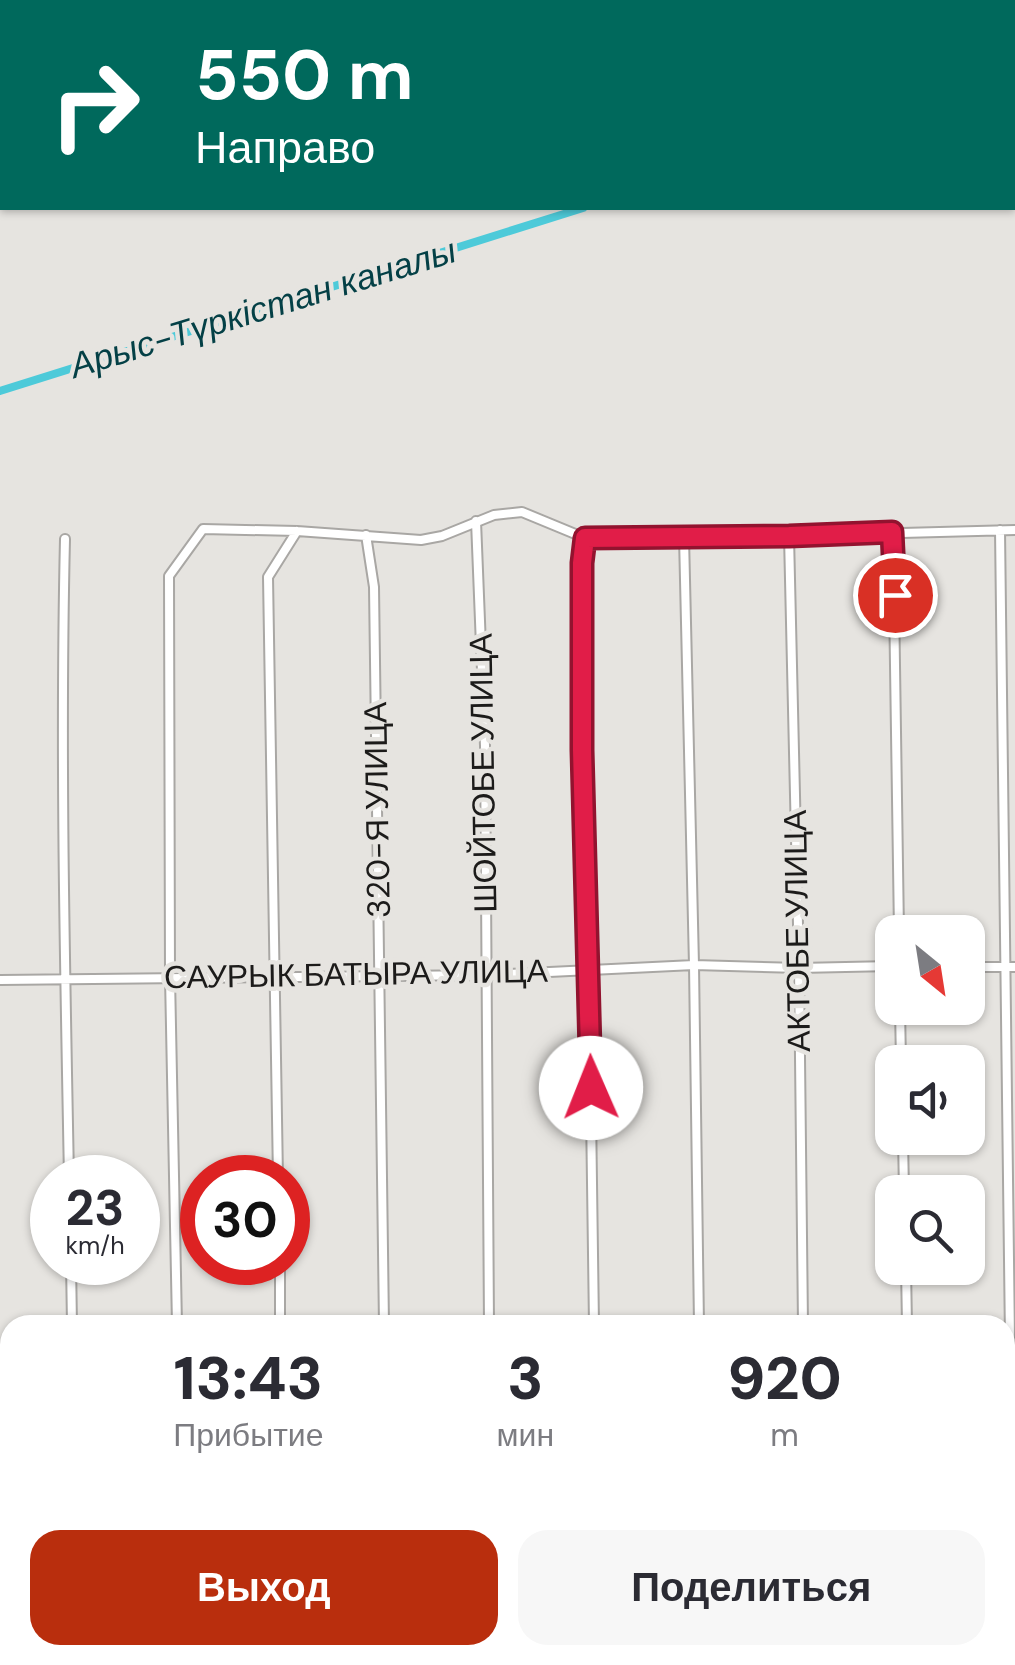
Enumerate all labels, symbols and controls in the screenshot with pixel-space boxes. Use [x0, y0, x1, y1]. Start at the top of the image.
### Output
text: 550 m [195, 30, 414, 121]
icon: right [30, 40, 160, 170]
text: Направо [195, 118, 375, 177]
water label: Арыс-Түркістан каналы [62, 227, 462, 389]
pin [853, 553, 938, 638]
icon: arrive [868, 568, 923, 623]
street label: ШОЙТОБЕ УЛИЦА [460, 632, 506, 913]
street label: 320-Я УЛИЦА [354, 701, 400, 918]
street label: АКТОБЕ УЛИЦА [774, 809, 820, 1052]
north arrow [875, 915, 985, 1025]
map controls [875, 915, 985, 1285]
street label: САУРЫК БАТЫРА УЛИЦА [164, 950, 549, 998]
position arrow [539, 1036, 643, 1140]
button: sound [875, 1045, 985, 1155]
speed limit sign: 30 [180, 1155, 310, 1285]
text: 23 [66, 1175, 125, 1241]
button: search [875, 1175, 985, 1285]
text: km/h [65, 1229, 125, 1262]
text: 13:43 [174, 1339, 323, 1418]
text: 3 [507, 1339, 543, 1418]
text: 920 [727, 1339, 842, 1418]
text: Прибытие [173, 1414, 323, 1456]
text: мин [497, 1414, 554, 1456]
text: m [770, 1414, 799, 1456]
button: Выход [30, 1530, 498, 1645]
button: Поделиться [518, 1530, 985, 1645]

